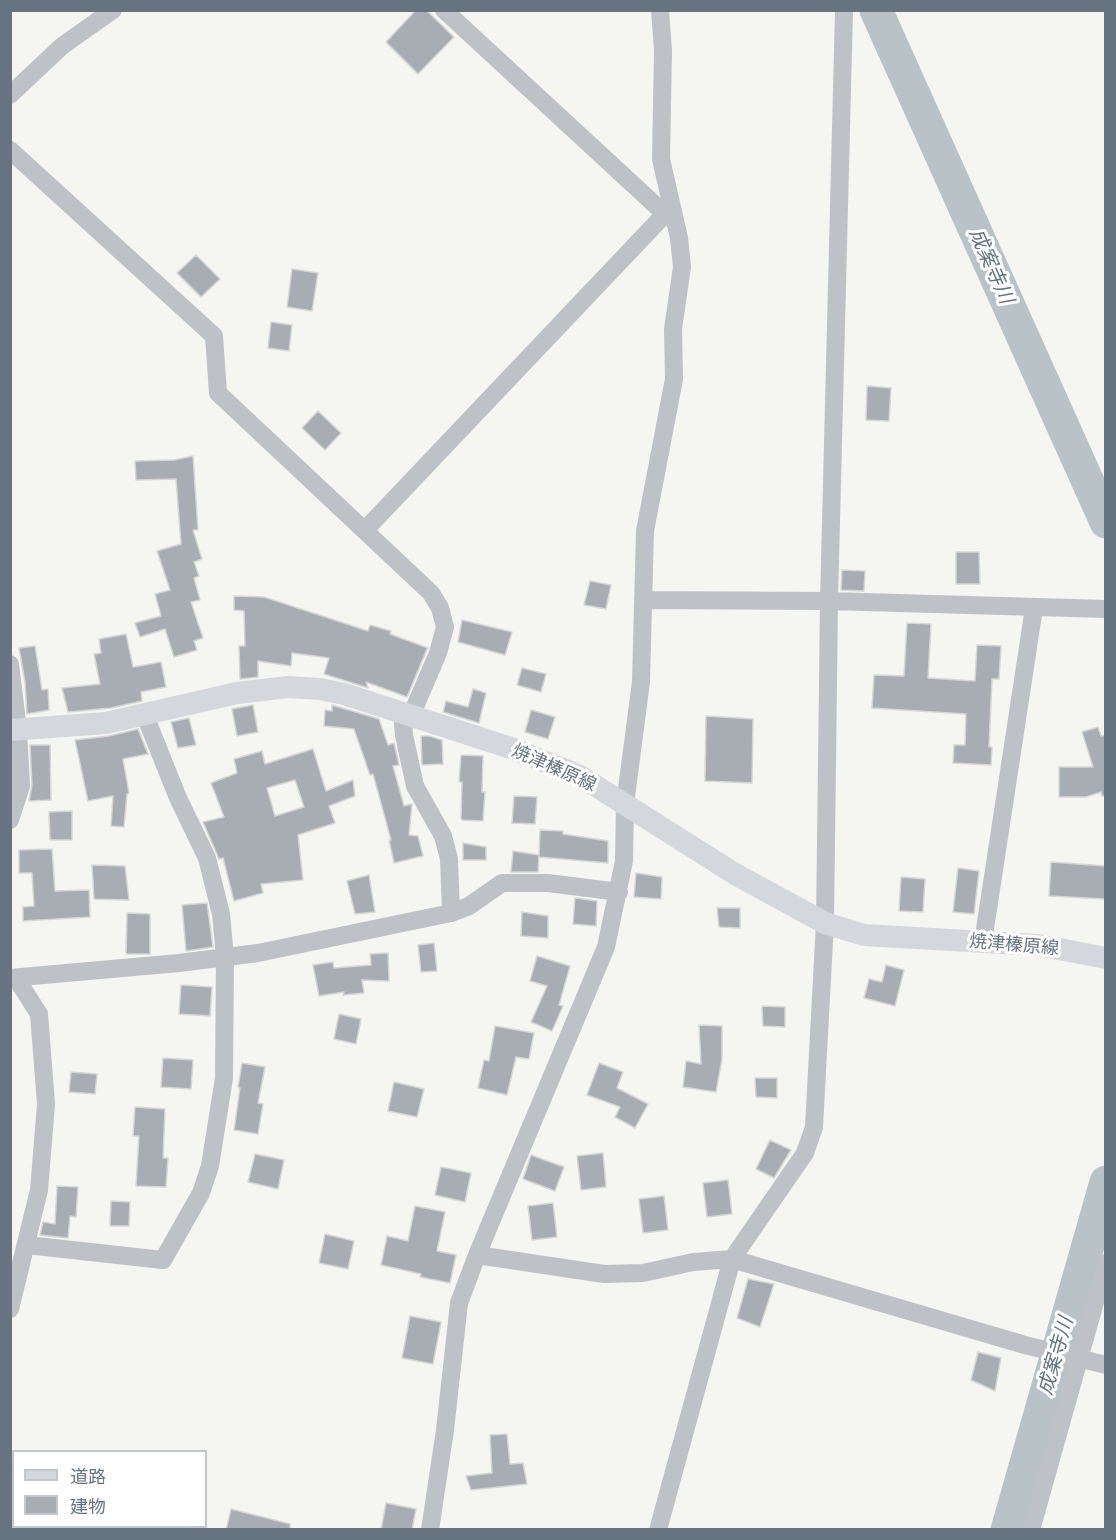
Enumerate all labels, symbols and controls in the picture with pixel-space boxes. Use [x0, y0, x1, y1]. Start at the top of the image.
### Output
water label: 成案寺川 [964, 225, 1018, 307]
street label: 焼津榛原線 [508, 740, 600, 796]
street label: 焼津榛原線 [968, 930, 1060, 960]
water label: 成案寺川 [1033, 1314, 1079, 1398]
legend [12, 1450, 207, 1528]
text: 道路 [70, 1466, 106, 1487]
text: 建物 [70, 1496, 106, 1517]

